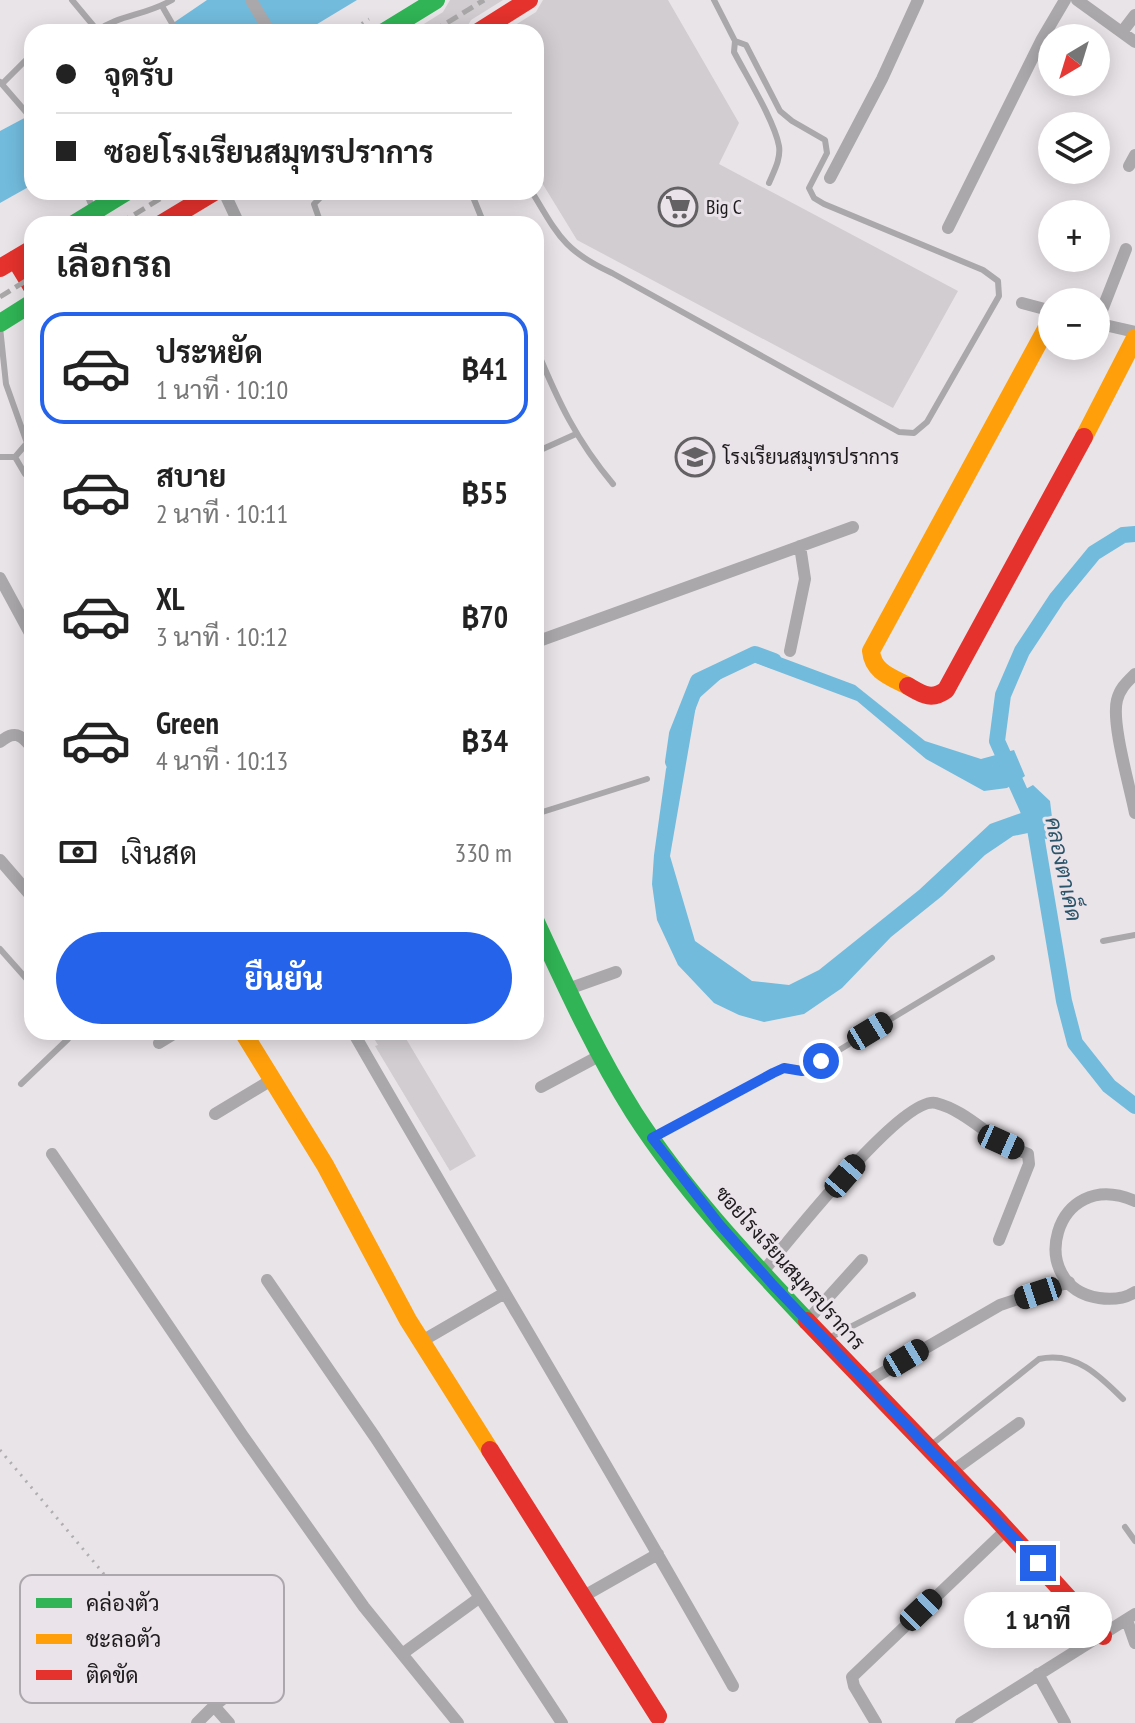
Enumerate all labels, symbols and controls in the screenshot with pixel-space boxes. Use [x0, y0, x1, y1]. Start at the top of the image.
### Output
north arrow [1038, 24, 1110, 96]
map controls [1038, 24, 1110, 360]
text: จุดรับ [104, 55, 174, 94]
button: layers [1038, 112, 1110, 184]
text: ซอยโรงเรียนสมุทรปราการ [104, 132, 434, 171]
supermarket icon: Big C [657, 186, 699, 228]
place label: Big C [706, 194, 742, 220]
button: + [1038, 200, 1110, 272]
text: เลือกรถ [56, 240, 172, 287]
button: − [1038, 288, 1110, 360]
icon: car [60, 332, 132, 404]
text: ประหยัด [156, 332, 263, 371]
text: ฿41 [461, 349, 508, 388]
text: 1 นาที · 10:10 [156, 373, 288, 406]
school or university icon: โรงเรียนสมุทรปราการ [674, 436, 716, 478]
place label: โรงเรียนสมุทรปราการ [722, 444, 899, 471]
icon: car [60, 456, 132, 528]
text: สบาย [156, 456, 226, 495]
text: ฿55 [461, 473, 508, 512]
text: 2 นาที · 10:11 [156, 497, 288, 530]
text: XL [156, 579, 185, 618]
icon: car [60, 580, 132, 652]
text: ฿70 [461, 597, 508, 636]
text: 3 นาที · 10:12 [156, 620, 288, 653]
text: Green [156, 703, 219, 742]
icon: car [60, 704, 132, 776]
text: ฿34 [461, 721, 508, 760]
text: 4 นาที · 10:13 [156, 744, 288, 777]
water label: คลองตาเค็ด [1039, 814, 1090, 924]
icon: cash [56, 830, 100, 874]
text: เงินสด [120, 833, 197, 872]
text: 330 m [454, 836, 512, 869]
button: ยืนยัน [56, 932, 512, 1024]
car [843, 1008, 897, 1054]
route start [803, 1043, 839, 1079]
car [974, 1121, 1028, 1163]
car [820, 1150, 870, 1202]
street label: ซอยโรงเรียนสมุทรปราการ [709, 1181, 871, 1356]
car [1011, 1274, 1065, 1312]
car [879, 1335, 933, 1381]
route end [1020, 1545, 1056, 1581]
legend [20, 1575, 284, 1703]
car [895, 1585, 947, 1635]
text: คล่องตัว [86, 1589, 160, 1617]
callout: 1 นาที [964, 1591, 1112, 1647]
text: 1 นาที [1005, 1603, 1071, 1636]
text: ชะลอตัว [86, 1625, 161, 1653]
text: ติดขัด [86, 1661, 138, 1689]

